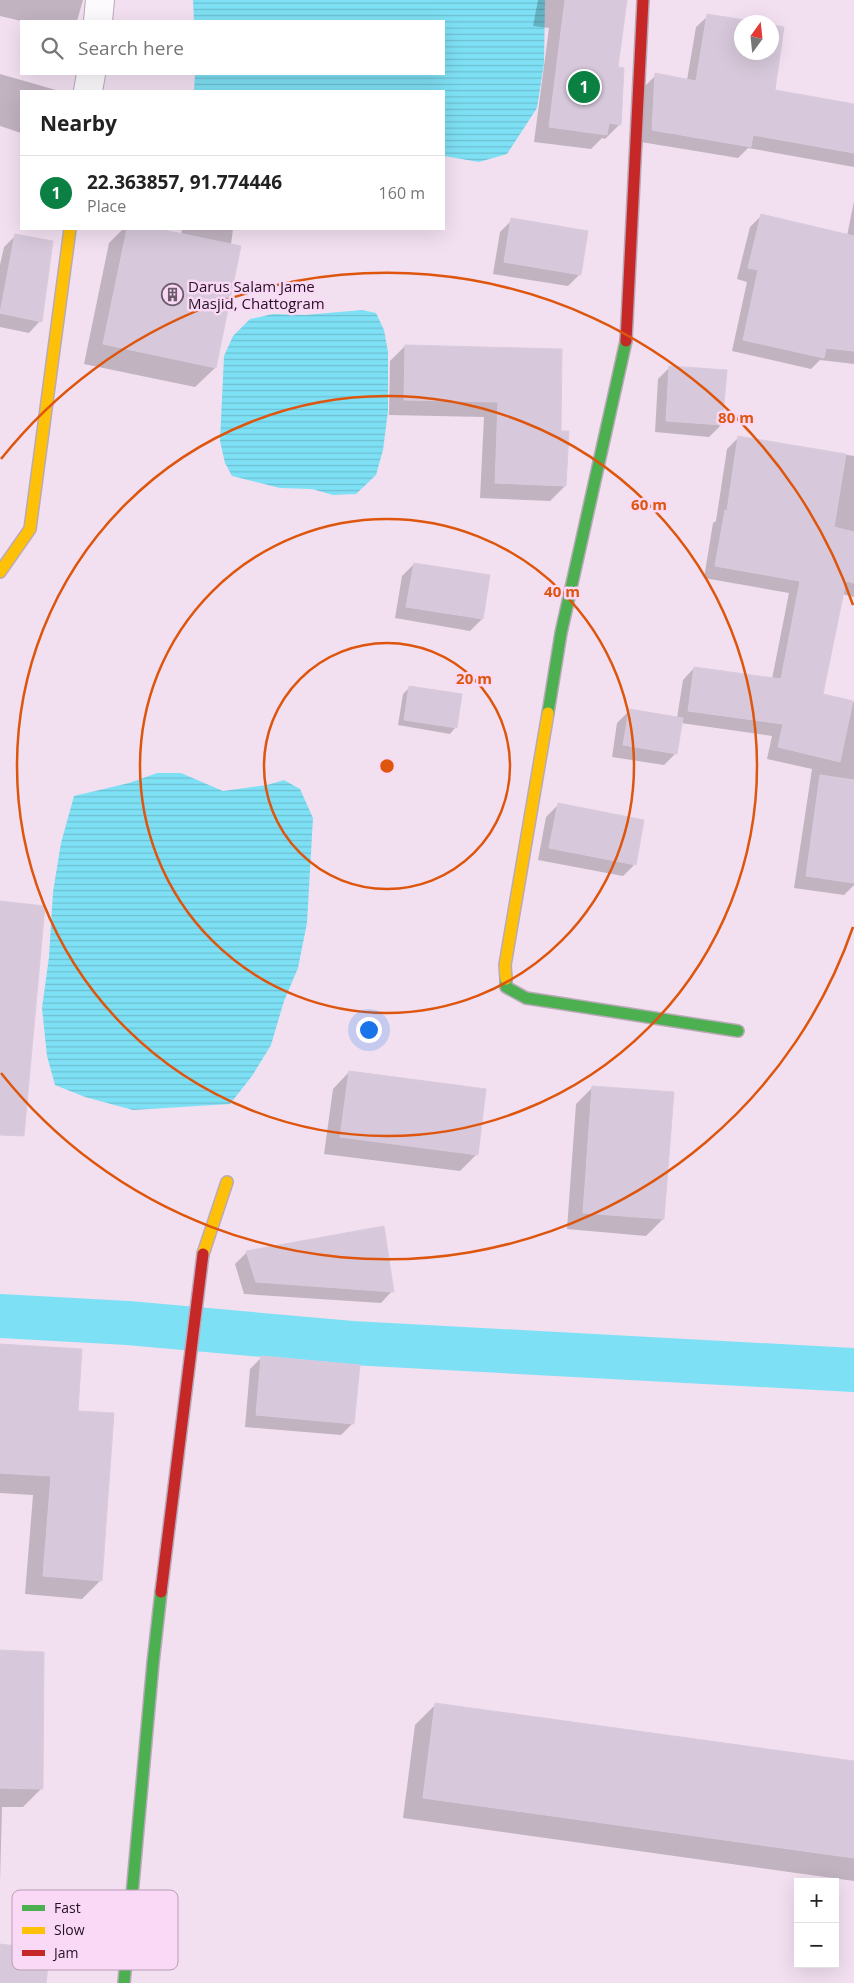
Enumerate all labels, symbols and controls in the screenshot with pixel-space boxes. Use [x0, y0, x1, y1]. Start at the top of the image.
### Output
north arrow [734, 15, 779, 60]
search box [20, 20, 445, 75]
icon: search [38, 34, 66, 62]
text: Search here [78, 35, 184, 61]
pin: 1 [568, 68, 600, 106]
text: Nearby [40, 109, 117, 137]
text: 22.363857, 91.774446 [87, 169, 282, 195]
text: 1 [51, 182, 61, 204]
text: 160 m [379, 182, 425, 204]
text: Place [87, 195, 126, 217]
place label: Darus Salam Jame Masjid, Chattogram [188, 276, 325, 313]
building icon: Darus Salam Jame Masjid, Chattogram [160, 283, 184, 307]
text: 80 m [718, 407, 754, 427]
text: 60 m [631, 494, 667, 514]
text: 40 m [544, 581, 580, 601]
text: 20 m [456, 668, 492, 688]
centre of rings [378, 757, 396, 775]
your location [356, 1017, 382, 1043]
map controls [794, 1878, 839, 1968]
button: + [794, 1878, 839, 1923]
legend [12, 1890, 178, 1970]
text: Fast [54, 1898, 81, 1917]
text: Slow [54, 1920, 85, 1939]
button: − [794, 1923, 839, 1968]
text: Jam [52, 1943, 79, 1962]

